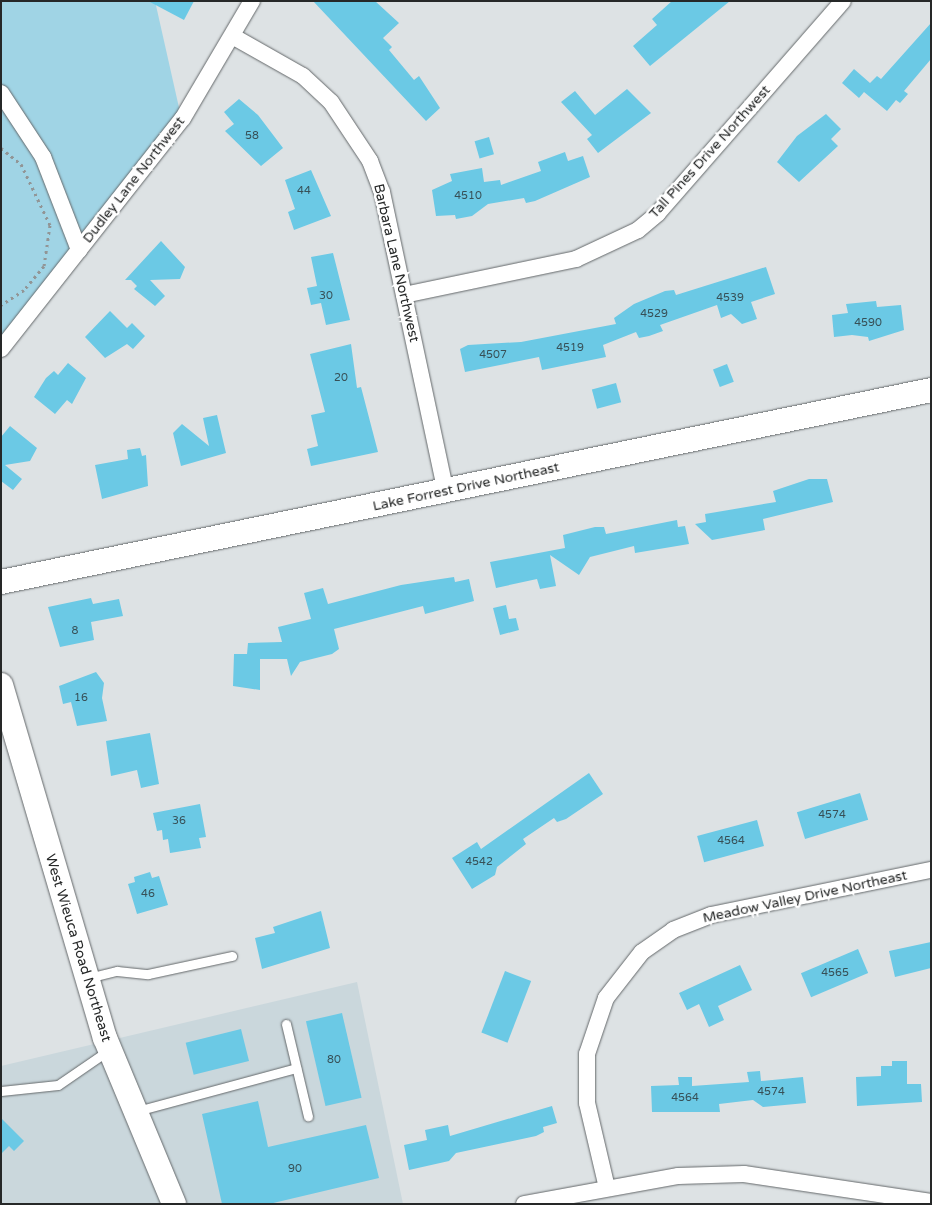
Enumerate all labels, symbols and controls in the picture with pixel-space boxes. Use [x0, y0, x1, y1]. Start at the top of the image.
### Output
street label: Tall Pines Drive Northwest [646, 82, 774, 222]
street label: Dudley Lane Northwest [79, 113, 189, 247]
house number: 58 [245, 129, 259, 143]
street label: Barbara Lane Northwest [370, 182, 422, 344]
house number: 44 [297, 184, 311, 198]
house number: 4510 [454, 189, 482, 203]
house number: 30 [319, 289, 333, 303]
house number: 4539 [716, 291, 744, 305]
house number: 4529 [640, 307, 668, 321]
house number: 4590 [854, 316, 882, 330]
house number: 4519 [556, 341, 584, 355]
house number: 4507 [479, 348, 507, 362]
house number: 20 [334, 371, 348, 385]
street label: Lake Forrest Drive Northeast [371, 459, 561, 515]
house number: 8 [72, 624, 78, 638]
house number: 16 [74, 691, 88, 705]
house number: 4574 [818, 808, 846, 822]
house number: 36 [172, 814, 186, 828]
house number: 4564 [717, 834, 745, 848]
street label: West Wieuca Road Northeast [41, 852, 115, 1044]
house number: 4542 [465, 855, 493, 869]
street label: Meadow Valley Drive Northeast [701, 867, 909, 927]
house number: 46 [141, 887, 155, 901]
house number: 4565 [821, 966, 849, 980]
house number: 80 [327, 1053, 341, 1067]
house number: 4574 [757, 1085, 785, 1099]
house number: 4564 [671, 1091, 699, 1105]
house number: 90 [288, 1162, 302, 1176]

